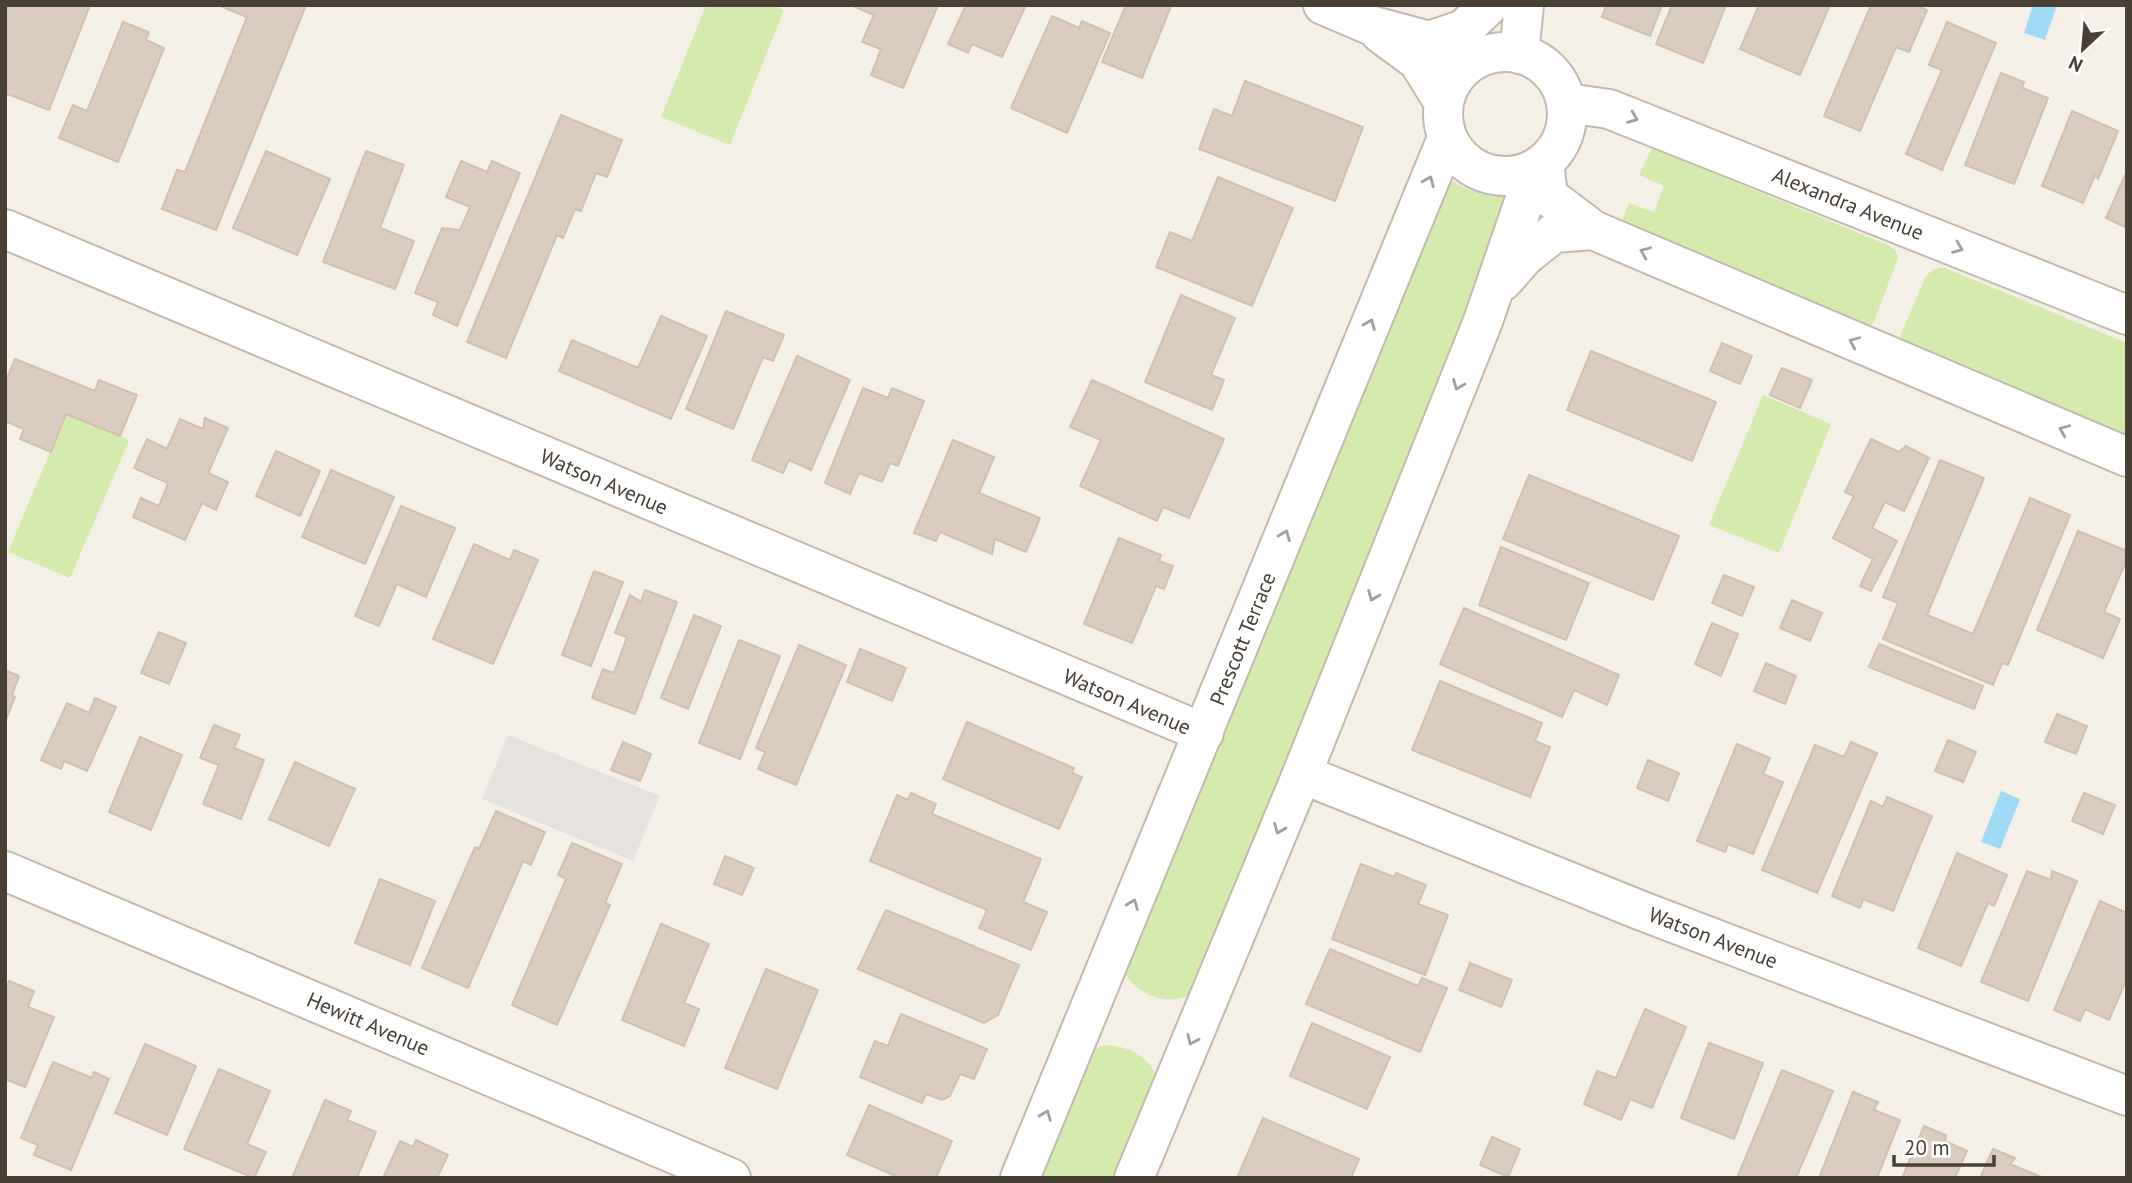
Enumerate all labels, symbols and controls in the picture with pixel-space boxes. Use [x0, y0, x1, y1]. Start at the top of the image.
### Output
north arrow [2048, 14, 2118, 84]
text: N [2065, 51, 2086, 78]
one-way arrow [1626, 110, 1638, 124]
street label: Alexandra Avenue [1769, 161, 1928, 246]
one-way arrow [1421, 176, 1435, 189]
one-way arrow [1951, 239, 1963, 253]
one-way arrow [1640, 246, 1652, 260]
one-way arrow [1362, 319, 1376, 331]
one-way arrow [1849, 336, 1862, 350]
one-way arrow [1452, 378, 1466, 390]
one-way arrow [2059, 425, 2071, 439]
street label: Watson Avenue [536, 443, 672, 521]
one-way arrow [1277, 530, 1291, 543]
street label: Prescott Terrace [1204, 568, 1281, 709]
one-way arrow [1368, 589, 1382, 601]
street label: Watson Avenue [1059, 663, 1195, 741]
one-way arrow [1273, 822, 1287, 835]
one-way arrow [1125, 899, 1139, 911]
street label: Watson Avenue [1645, 901, 1782, 975]
street label: Hewitt Avenue [303, 986, 433, 1061]
one-way arrow [1186, 1032, 1200, 1045]
one-way arrow [1038, 1109, 1052, 1121]
scale bar [1894, 1124, 1994, 1168]
text: 20 m [1904, 1134, 1950, 1161]

